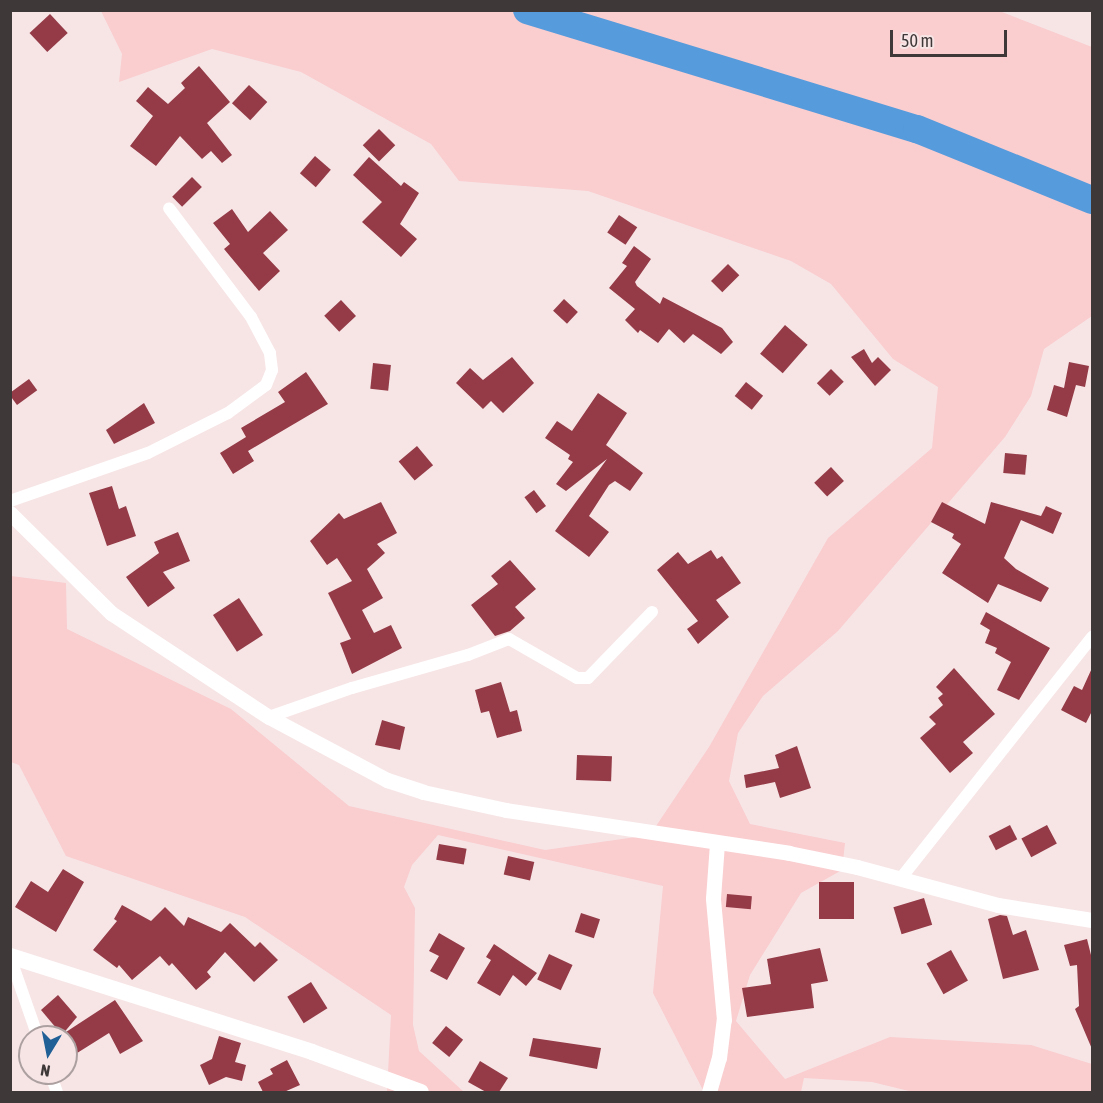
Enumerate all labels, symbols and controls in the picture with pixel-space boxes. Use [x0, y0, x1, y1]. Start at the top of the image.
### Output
scale bar [893, 18, 1010, 56]
text: 50 m [901, 30, 933, 51]
north arrow [18, 1025, 78, 1085]
text: N [39, 1061, 51, 1080]

